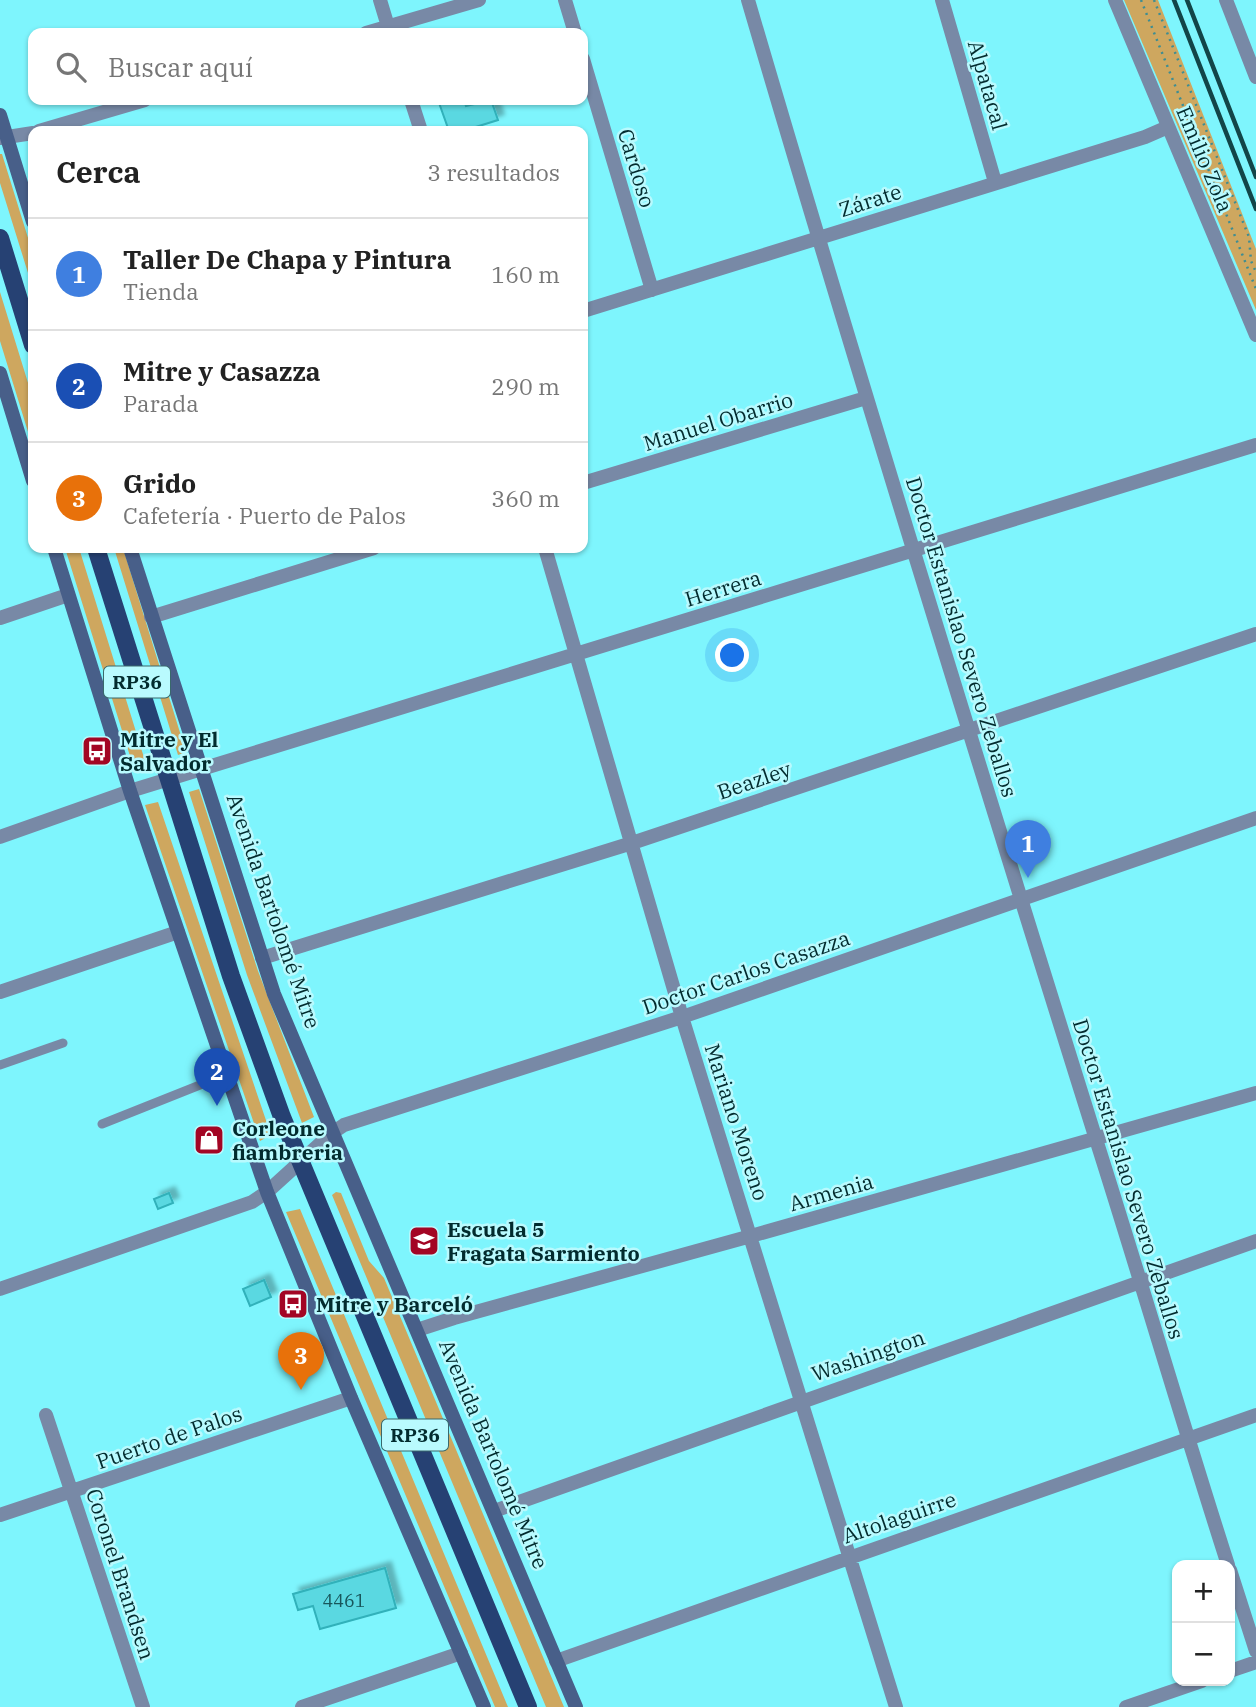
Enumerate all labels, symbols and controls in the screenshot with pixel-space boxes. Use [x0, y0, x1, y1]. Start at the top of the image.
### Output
search box [28, 28, 588, 105]
street label: Alpatacal [962, 37, 1014, 133]
icon: search [52, 48, 90, 86]
text: Buscar aquí [108, 50, 253, 84]
street label: Emilio Zola [1170, 102, 1240, 216]
street label: Cardoso [612, 125, 662, 211]
text: Cerca [56, 152, 141, 191]
text: 3 resultados [427, 157, 560, 187]
street label: Zárate [835, 177, 905, 223]
text: Taller De Chapa y Pintura [123, 242, 452, 276]
text: 1 [72, 259, 86, 289]
text: 160 m [491, 259, 560, 289]
text: Tienda [123, 276, 199, 306]
text: Mitre y Casazza [123, 354, 321, 388]
text: 2 [72, 371, 86, 401]
text: 290 m [491, 371, 560, 401]
street label: Manuel Obarrio [640, 385, 796, 457]
text: Parada [123, 388, 199, 418]
text: Grido [123, 466, 196, 500]
street label: Doctor Estanislao Severo Zeballos [900, 473, 1024, 801]
text: 3 [72, 483, 86, 513]
text: 360 m [491, 483, 560, 513]
text: Cafetería · Puerto de Palos [123, 500, 406, 530]
street label: Herrera [681, 563, 765, 613]
your location [715, 638, 749, 672]
road number: RP36 [104, 666, 170, 698]
place label: Mitre y El Salvador [120, 725, 218, 777]
bus stop icon: Mitre y El Salvador [80, 734, 114, 768]
street label: Beazley [713, 754, 795, 806]
street label: Avenida Bartolomé Mitre [221, 790, 327, 1032]
pin: 1 [1005, 820, 1051, 878]
street label: Doctor Carlos Casazza [638, 923, 854, 1021]
street label: Doctor Estanislao Severo Zeballos [1067, 1015, 1191, 1343]
street label: Mariano Moreno [698, 1040, 776, 1204]
pin: 2 [194, 1048, 240, 1106]
place label: Corleone fiambreria [232, 1114, 343, 1166]
shop icon: Corleone fiambreria [192, 1123, 226, 1157]
street label: Armenia [786, 1167, 876, 1217]
place label: Escuela 5 Fragata Sarmiento [447, 1215, 640, 1267]
school or university icon: Escuela 5 Fragata Sarmiento [407, 1224, 441, 1258]
bus stop icon: Mitre y Barceló [276, 1287, 310, 1321]
place label: Mitre y Barceló [316, 1290, 473, 1318]
street label: Washington [808, 1323, 928, 1387]
pin: 3 [278, 1332, 324, 1390]
street label: Avenida Bartolomé Mitre [433, 1335, 555, 1573]
street label: Puerto de Palos [92, 1399, 246, 1475]
road number: RP36 [382, 1420, 448, 1450]
street label: Coronel Brandsen [80, 1485, 162, 1663]
street label: Altolaguirre [839, 1485, 959, 1549]
map controls [1172, 1560, 1235, 1686]
button: + [1172, 1560, 1235, 1623]
house number: 4461 [322, 1589, 366, 1612]
button: − [1172, 1623, 1235, 1686]

